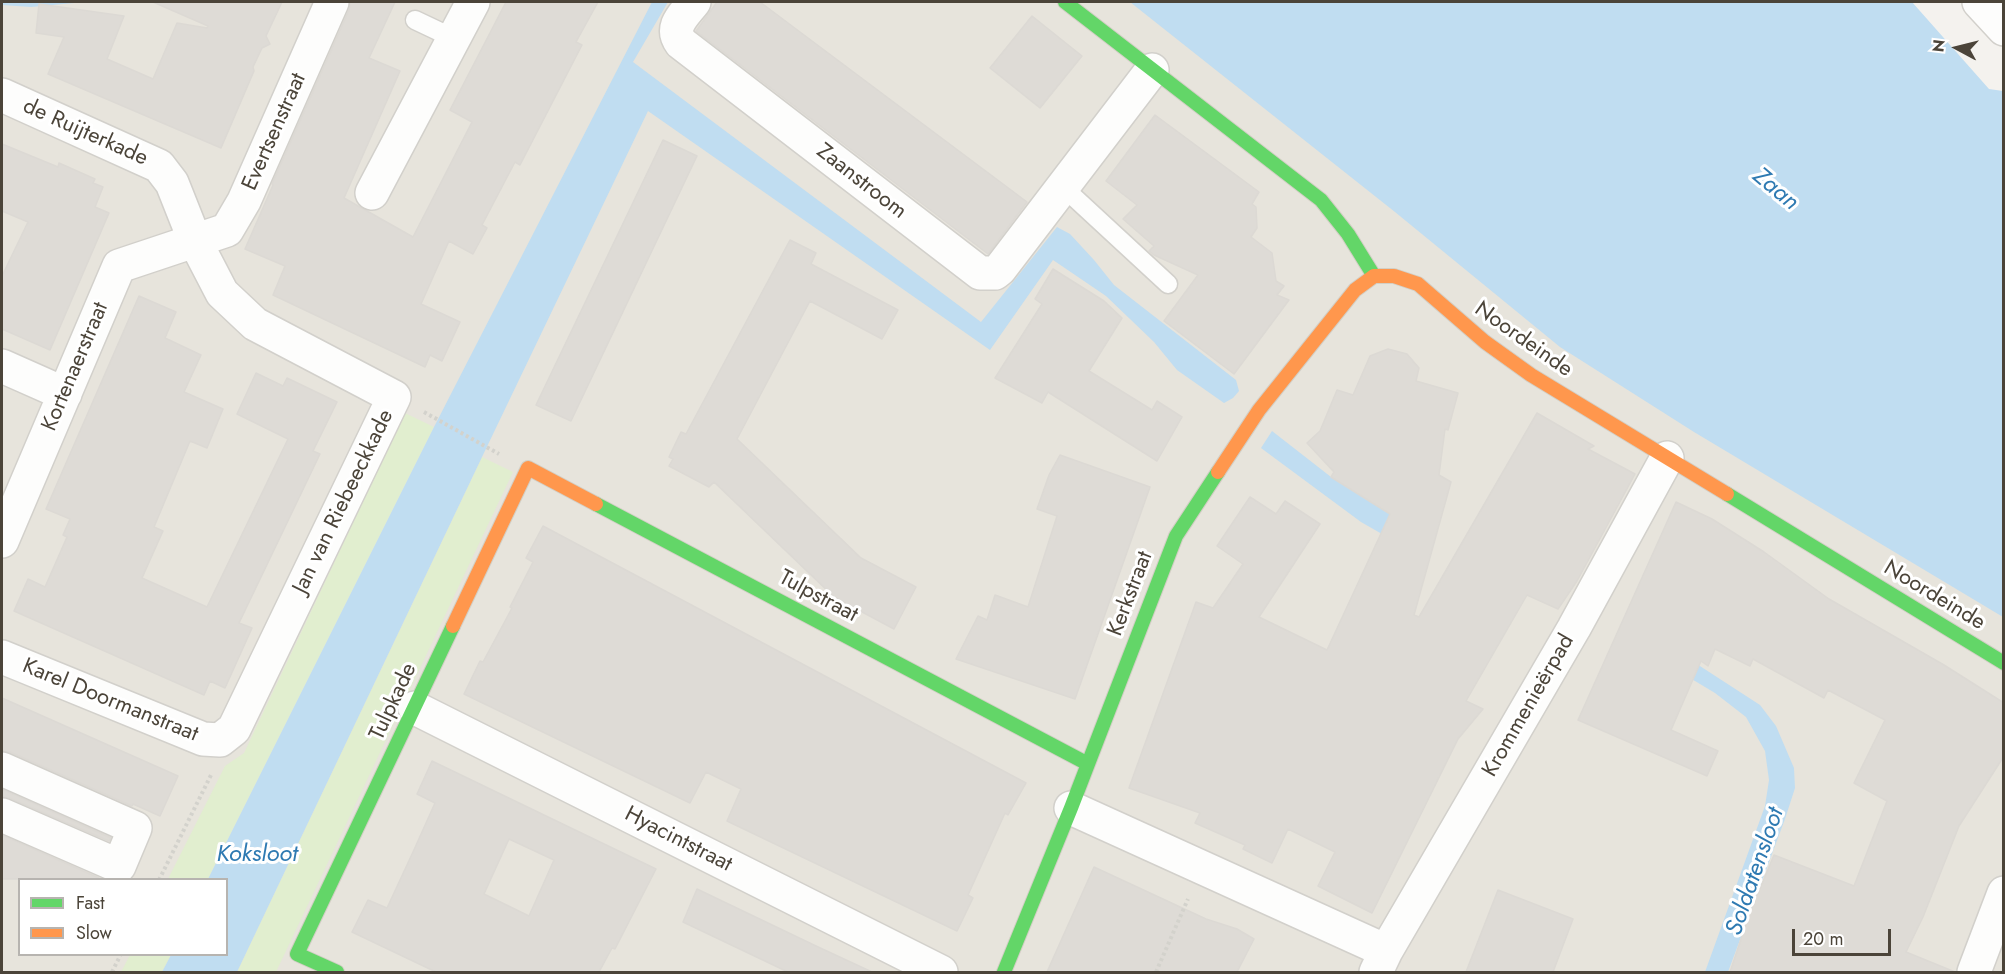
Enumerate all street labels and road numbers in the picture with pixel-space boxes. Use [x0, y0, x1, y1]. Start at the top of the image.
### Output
street label: Evertsenstraat [237, 69, 313, 195]
street label: de Ruijterkade [18, 94, 152, 172]
street label: Zaanstroom [811, 139, 911, 225]
street label: Noordeinde [1469, 297, 1577, 383]
street label: Kortenaerstraat [37, 299, 115, 435]
street label: Jan van Riebeeckkade [288, 406, 400, 598]
street label: Kerkstraat [1103, 548, 1159, 640]
street label: Noordeinde [1879, 555, 1989, 637]
street label: Tulpstraat [774, 565, 862, 629]
street label: Krommenieërpad [1477, 630, 1581, 782]
street label: Karel Doormanstraat [18, 654, 202, 748]
street label: Tulpkade [365, 659, 423, 745]
street label: Hyacintstraat [620, 802, 736, 878]

